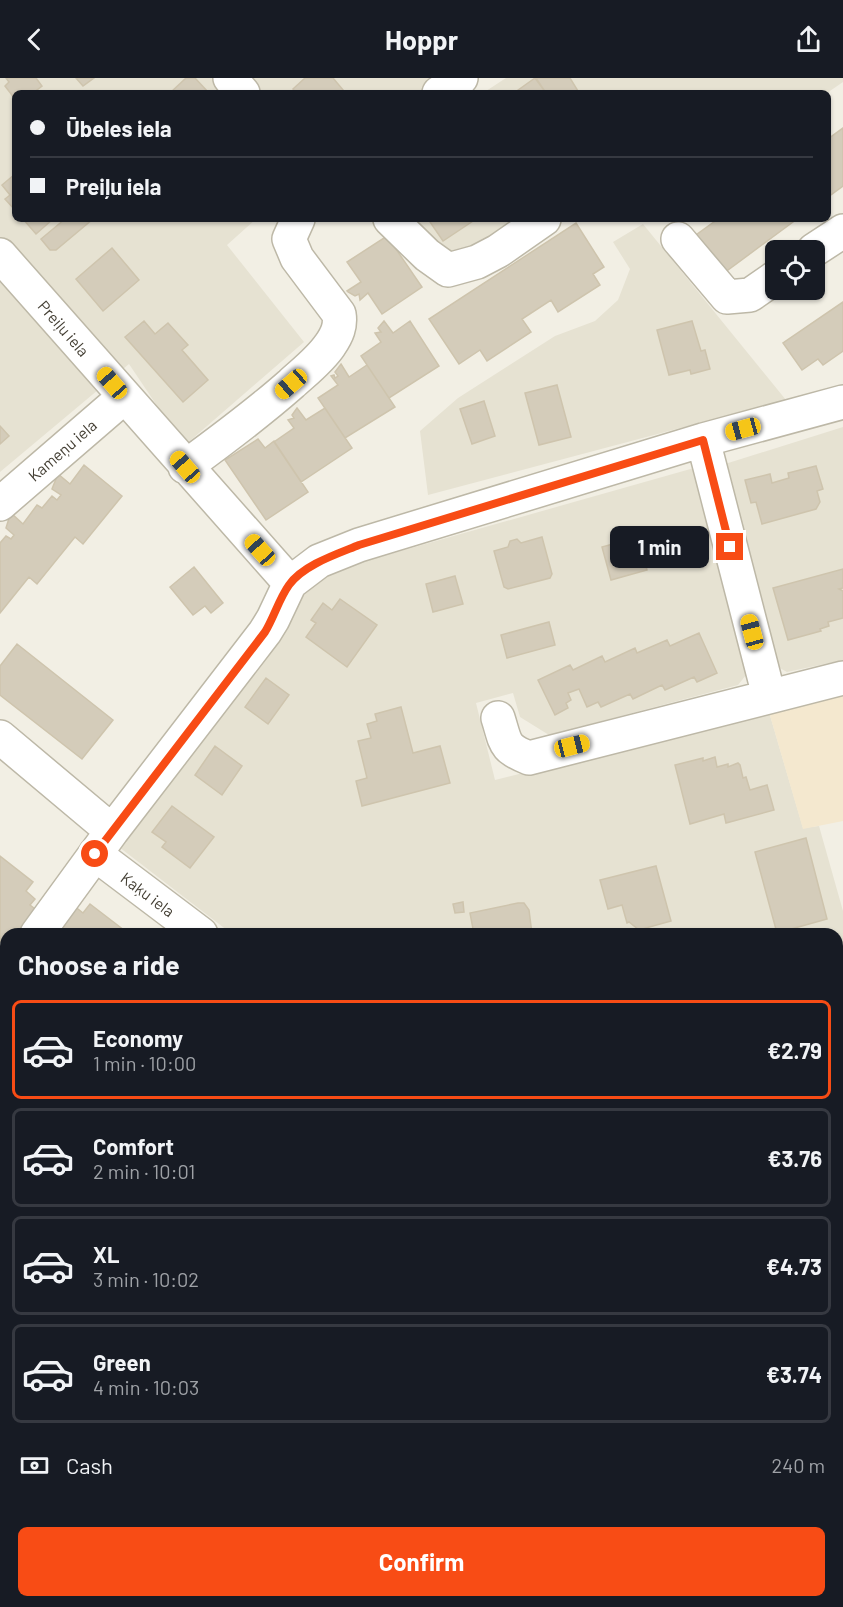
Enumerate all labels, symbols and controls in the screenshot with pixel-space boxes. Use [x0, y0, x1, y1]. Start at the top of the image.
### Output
icon: back [18, 23, 51, 56]
text: Hoppr [385, 23, 458, 55]
icon: share [792, 23, 825, 56]
text: Ūbeles iela [66, 115, 172, 141]
text: Preiļu iela [66, 173, 161, 199]
map controls [765, 240, 825, 300]
button: locate [765, 240, 825, 300]
street label: Preiļu iela [35, 296, 93, 360]
car [93, 364, 131, 402]
car [272, 365, 310, 403]
street label: Kameņu iela [24, 415, 100, 485]
car [723, 416, 763, 442]
car [166, 448, 204, 486]
callout: 1 min [610, 526, 709, 568]
car [241, 531, 279, 569]
route end [716, 533, 743, 560]
text: 1 min [638, 535, 681, 559]
car [739, 612, 765, 652]
car [552, 733, 592, 759]
route start [81, 840, 108, 867]
street label: Kaķu iela [117, 868, 179, 920]
text: Choose a ride [18, 948, 180, 980]
icon: car [21, 1023, 75, 1077]
text: Economy [93, 1025, 183, 1051]
text: €2.79 [767, 1037, 822, 1063]
text: 1 min · 10:00 [93, 1051, 196, 1075]
icon: car [21, 1131, 75, 1185]
text: Comfort [93, 1133, 174, 1159]
text: €3.76 [768, 1145, 822, 1171]
text: 2 min · 10:01 [93, 1159, 195, 1183]
icon: car [21, 1239, 75, 1293]
text: XL [93, 1241, 119, 1267]
text: €4.73 [766, 1253, 822, 1279]
text: 3 min · 10:02 [93, 1267, 199, 1291]
icon: car [21, 1347, 75, 1401]
text: Green [93, 1349, 151, 1375]
text: €3.74 [766, 1361, 822, 1387]
text: 4 min · 10:03 [93, 1375, 199, 1399]
icon: cash [18, 1449, 51, 1482]
text: Cash [66, 1452, 113, 1478]
text: 240 m [771, 1453, 825, 1477]
button: Confirm [18, 1527, 825, 1596]

